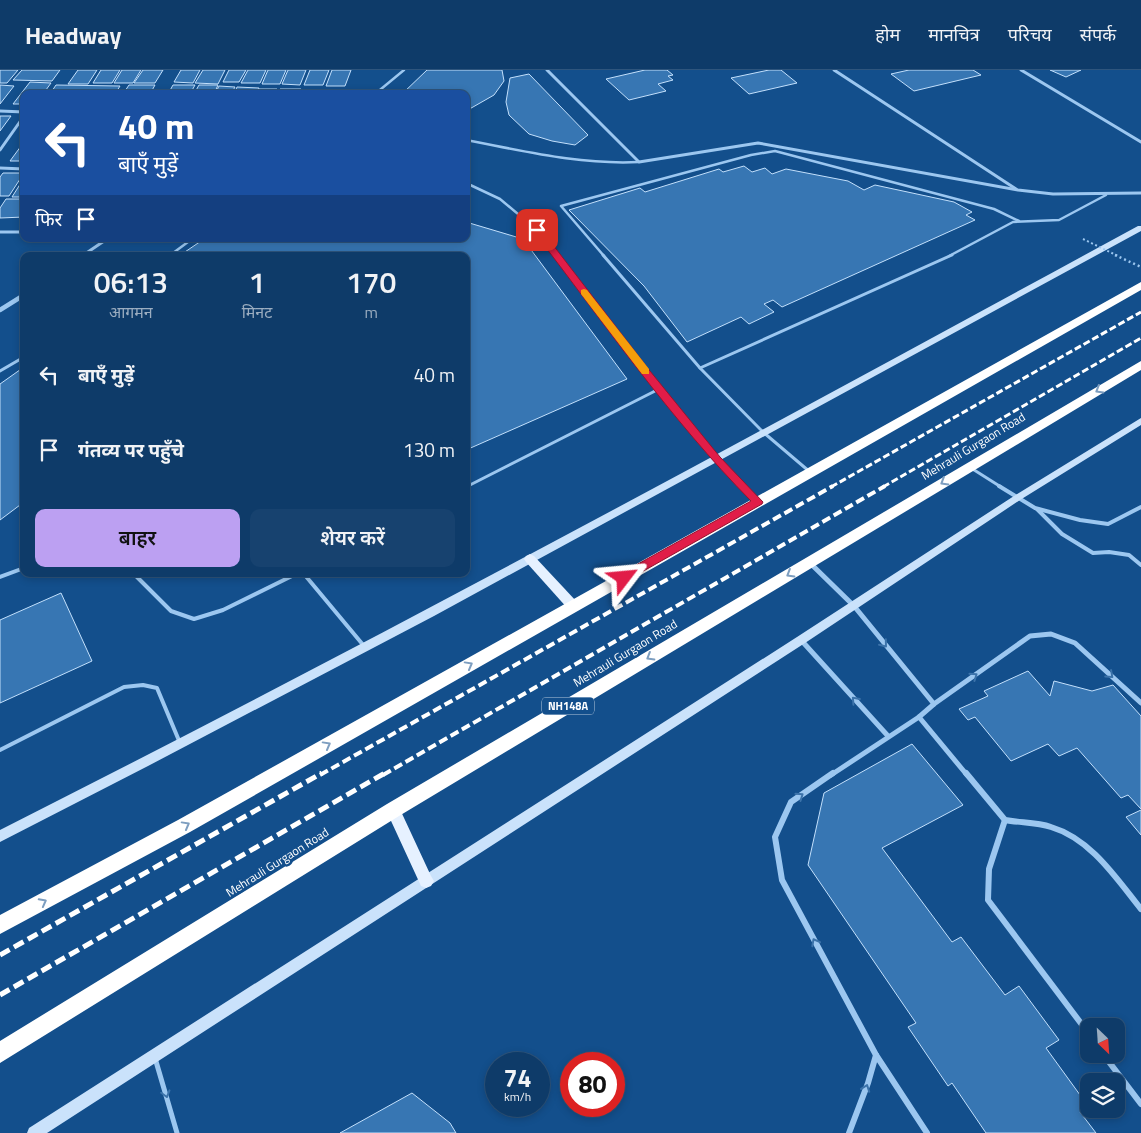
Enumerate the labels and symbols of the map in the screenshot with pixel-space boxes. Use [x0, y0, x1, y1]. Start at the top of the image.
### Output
pin [516, 209, 558, 251]
one-way arrow [1096, 384, 1105, 394]
street label: Mehrauli Gurgaon Road [917, 407, 1029, 485]
one-way arrow [941, 476, 950, 486]
position arrow [597, 551, 649, 603]
one-way arrow [786, 568, 795, 578]
street label: Mehrauli Gurgaon Road [569, 614, 681, 692]
one-way arrow [879, 638, 888, 647]
one-way arrow [646, 651, 655, 661]
one-way arrow [464, 661, 473, 671]
one-way arrow [1104, 669, 1113, 678]
one-way arrow [968, 673, 977, 682]
one-way arrow [852, 696, 861, 705]
road number: NH148A [542, 698, 594, 714]
one-way arrow [322, 741, 331, 751]
one-way arrow [794, 793, 804, 802]
one-way arrow [181, 821, 190, 831]
street label: Mehrauli Gurgaon Road [222, 823, 332, 901]
one-way arrow [38, 898, 47, 908]
one-way arrow [811, 938, 821, 947]
north arrow [1080, 1018, 1125, 1062]
speed limit sign: 80 [560, 1052, 625, 1117]
one-way arrow [860, 1084, 870, 1092]
one-way arrow [160, 1090, 170, 1098]

